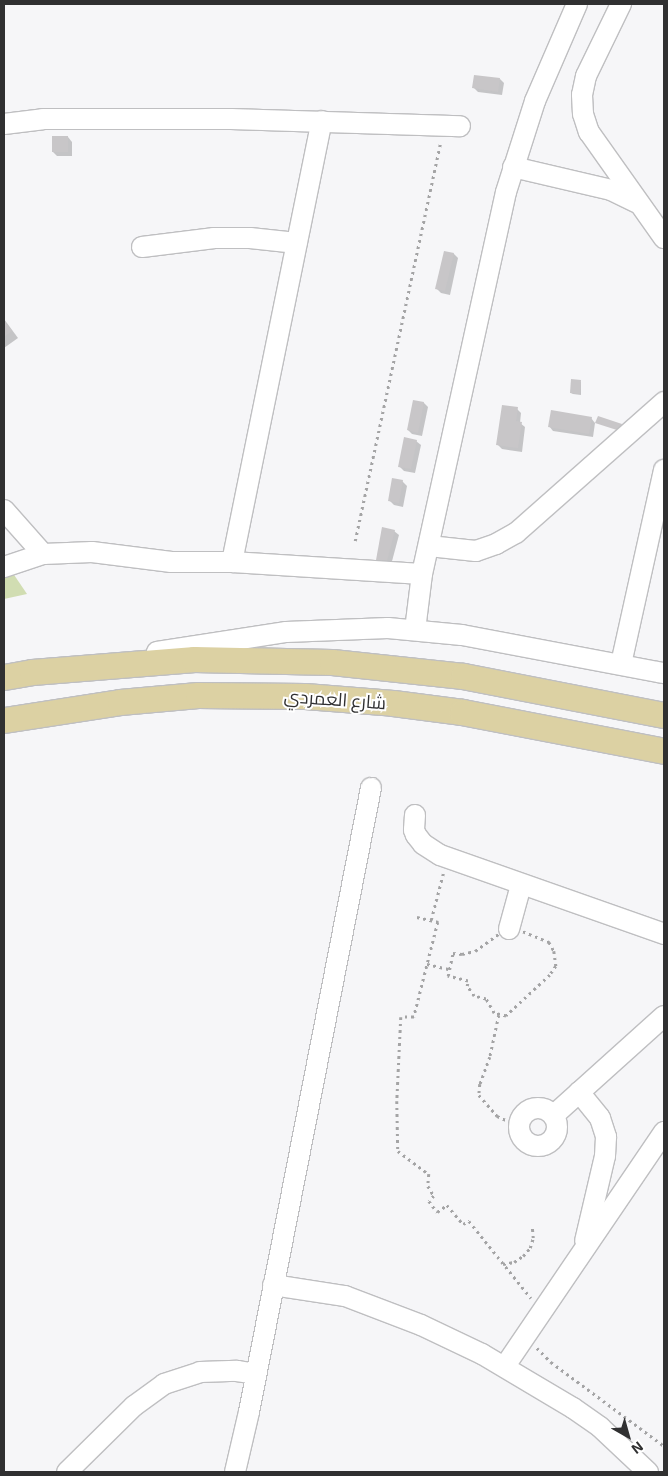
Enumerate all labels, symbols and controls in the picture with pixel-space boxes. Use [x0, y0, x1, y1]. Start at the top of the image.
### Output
street label: شارع العمردي [283, 685, 387, 713]
north arrow [603, 1411, 653, 1461]
text: N [628, 1438, 647, 1458]

